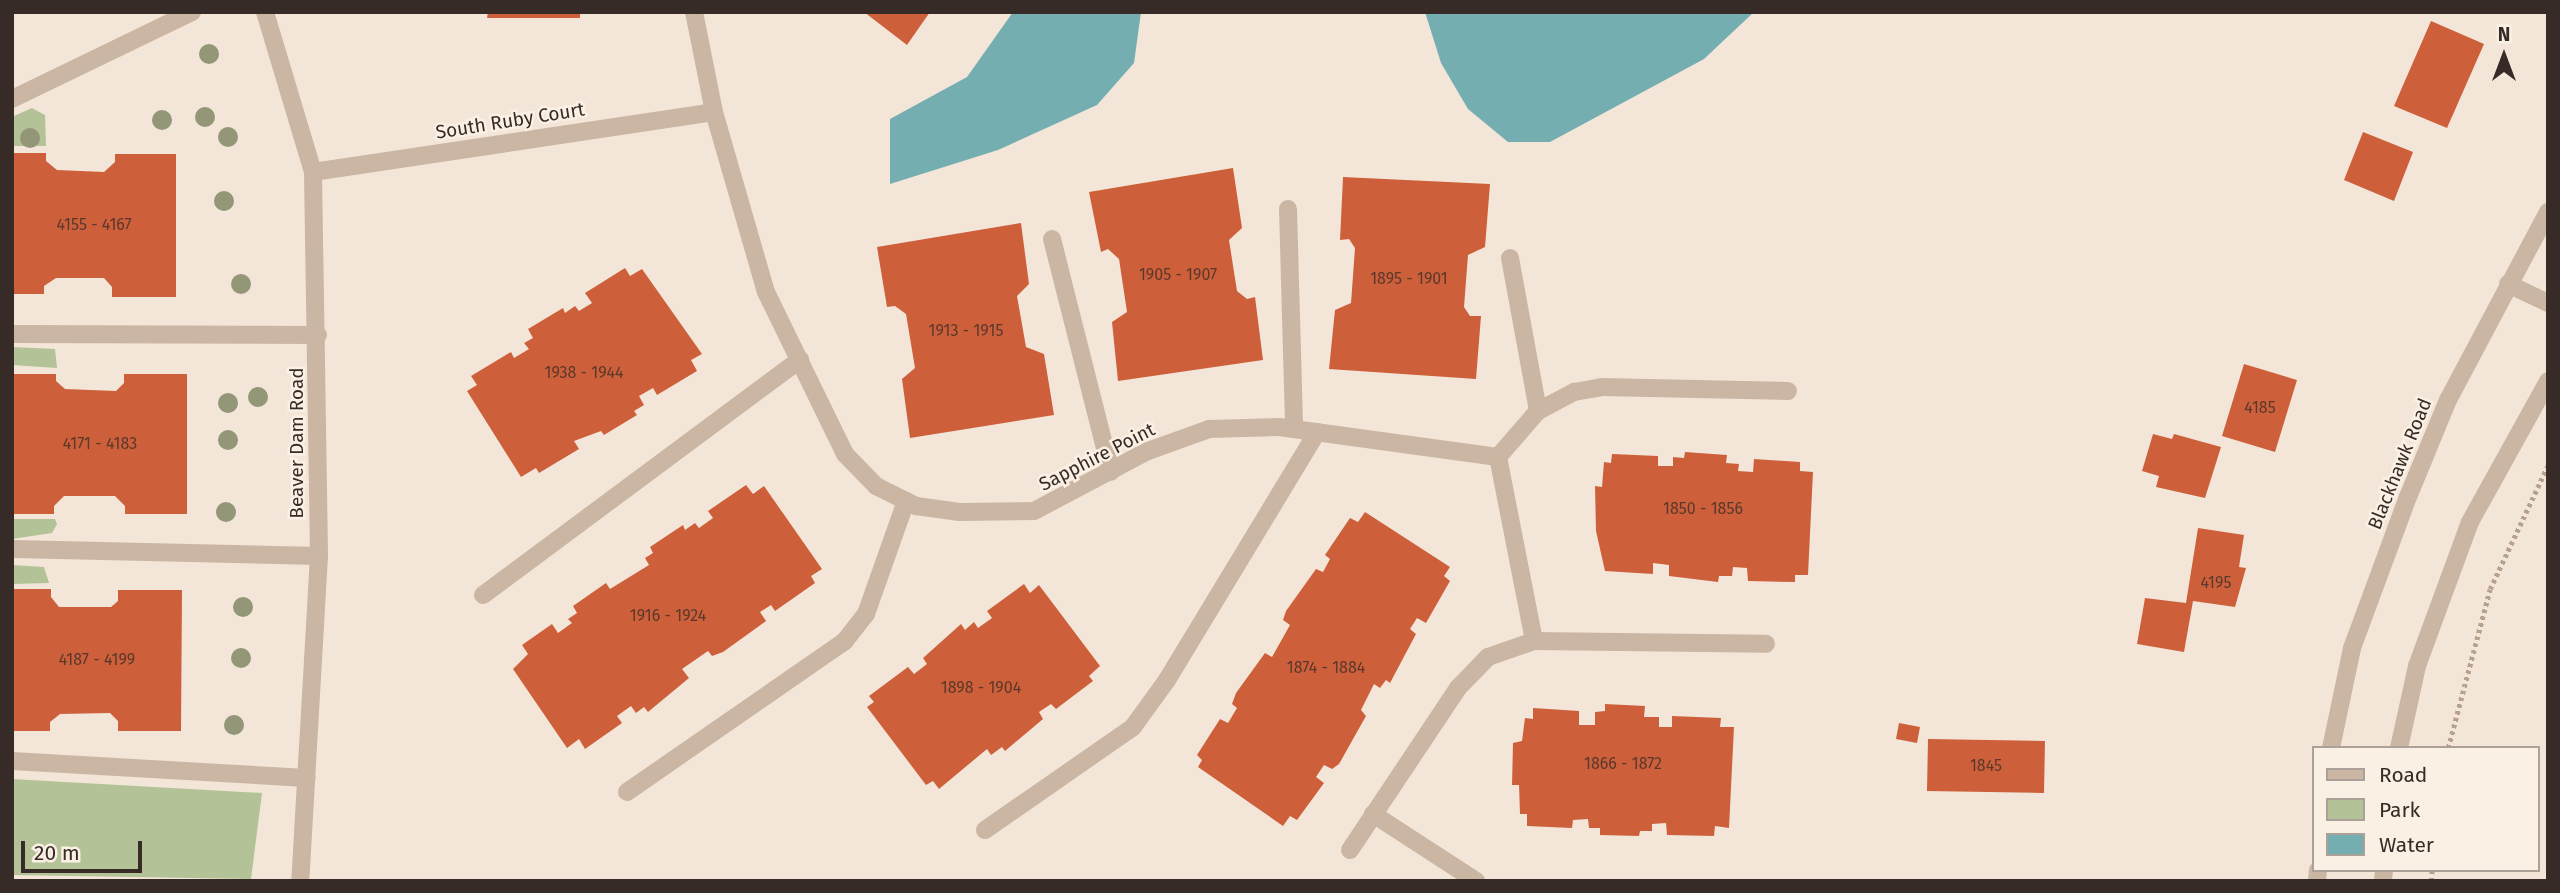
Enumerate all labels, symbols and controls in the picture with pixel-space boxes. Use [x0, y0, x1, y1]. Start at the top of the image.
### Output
north arrow [2469, 21, 2539, 91]
text: N [2498, 23, 2510, 46]
street label: South Ruby Court [434, 98, 586, 144]
house number: 4155 - 4167 [56, 215, 132, 235]
house number: 1905 - 1907 [1139, 265, 1217, 285]
house number: 1895 - 1901 [1370, 269, 1448, 289]
house number: 1913 - 1915 [929, 321, 1003, 341]
house number: 1938 - 1944 [545, 363, 623, 383]
street label: Beaver Dam Road [286, 367, 308, 519]
street label: Blackhawk Road [2363, 395, 2437, 533]
house number: 4185 [2244, 398, 2276, 418]
street label: Sapphire Point [1035, 418, 1159, 496]
house number: 4171 - 4183 [63, 434, 137, 454]
house number: 1850 - 1856 [1663, 499, 1743, 519]
house number: 4195 [2201, 573, 2231, 593]
house number: 1916 - 1924 [630, 606, 706, 626]
house number: 4187 - 4199 [59, 650, 135, 670]
house number: 1874 - 1884 [1287, 658, 1365, 678]
house number: 1898 - 1904 [941, 678, 1021, 698]
legend [2312, 746, 2539, 872]
house number: 1866 - 1872 [1584, 754, 1662, 774]
house number: 1845 [1970, 756, 2002, 776]
text: Road [2379, 762, 2427, 788]
text: Park [2379, 797, 2420, 823]
scale bar [24, 826, 145, 870]
text: Water [2379, 832, 2434, 858]
text: 20 m [34, 840, 80, 866]

